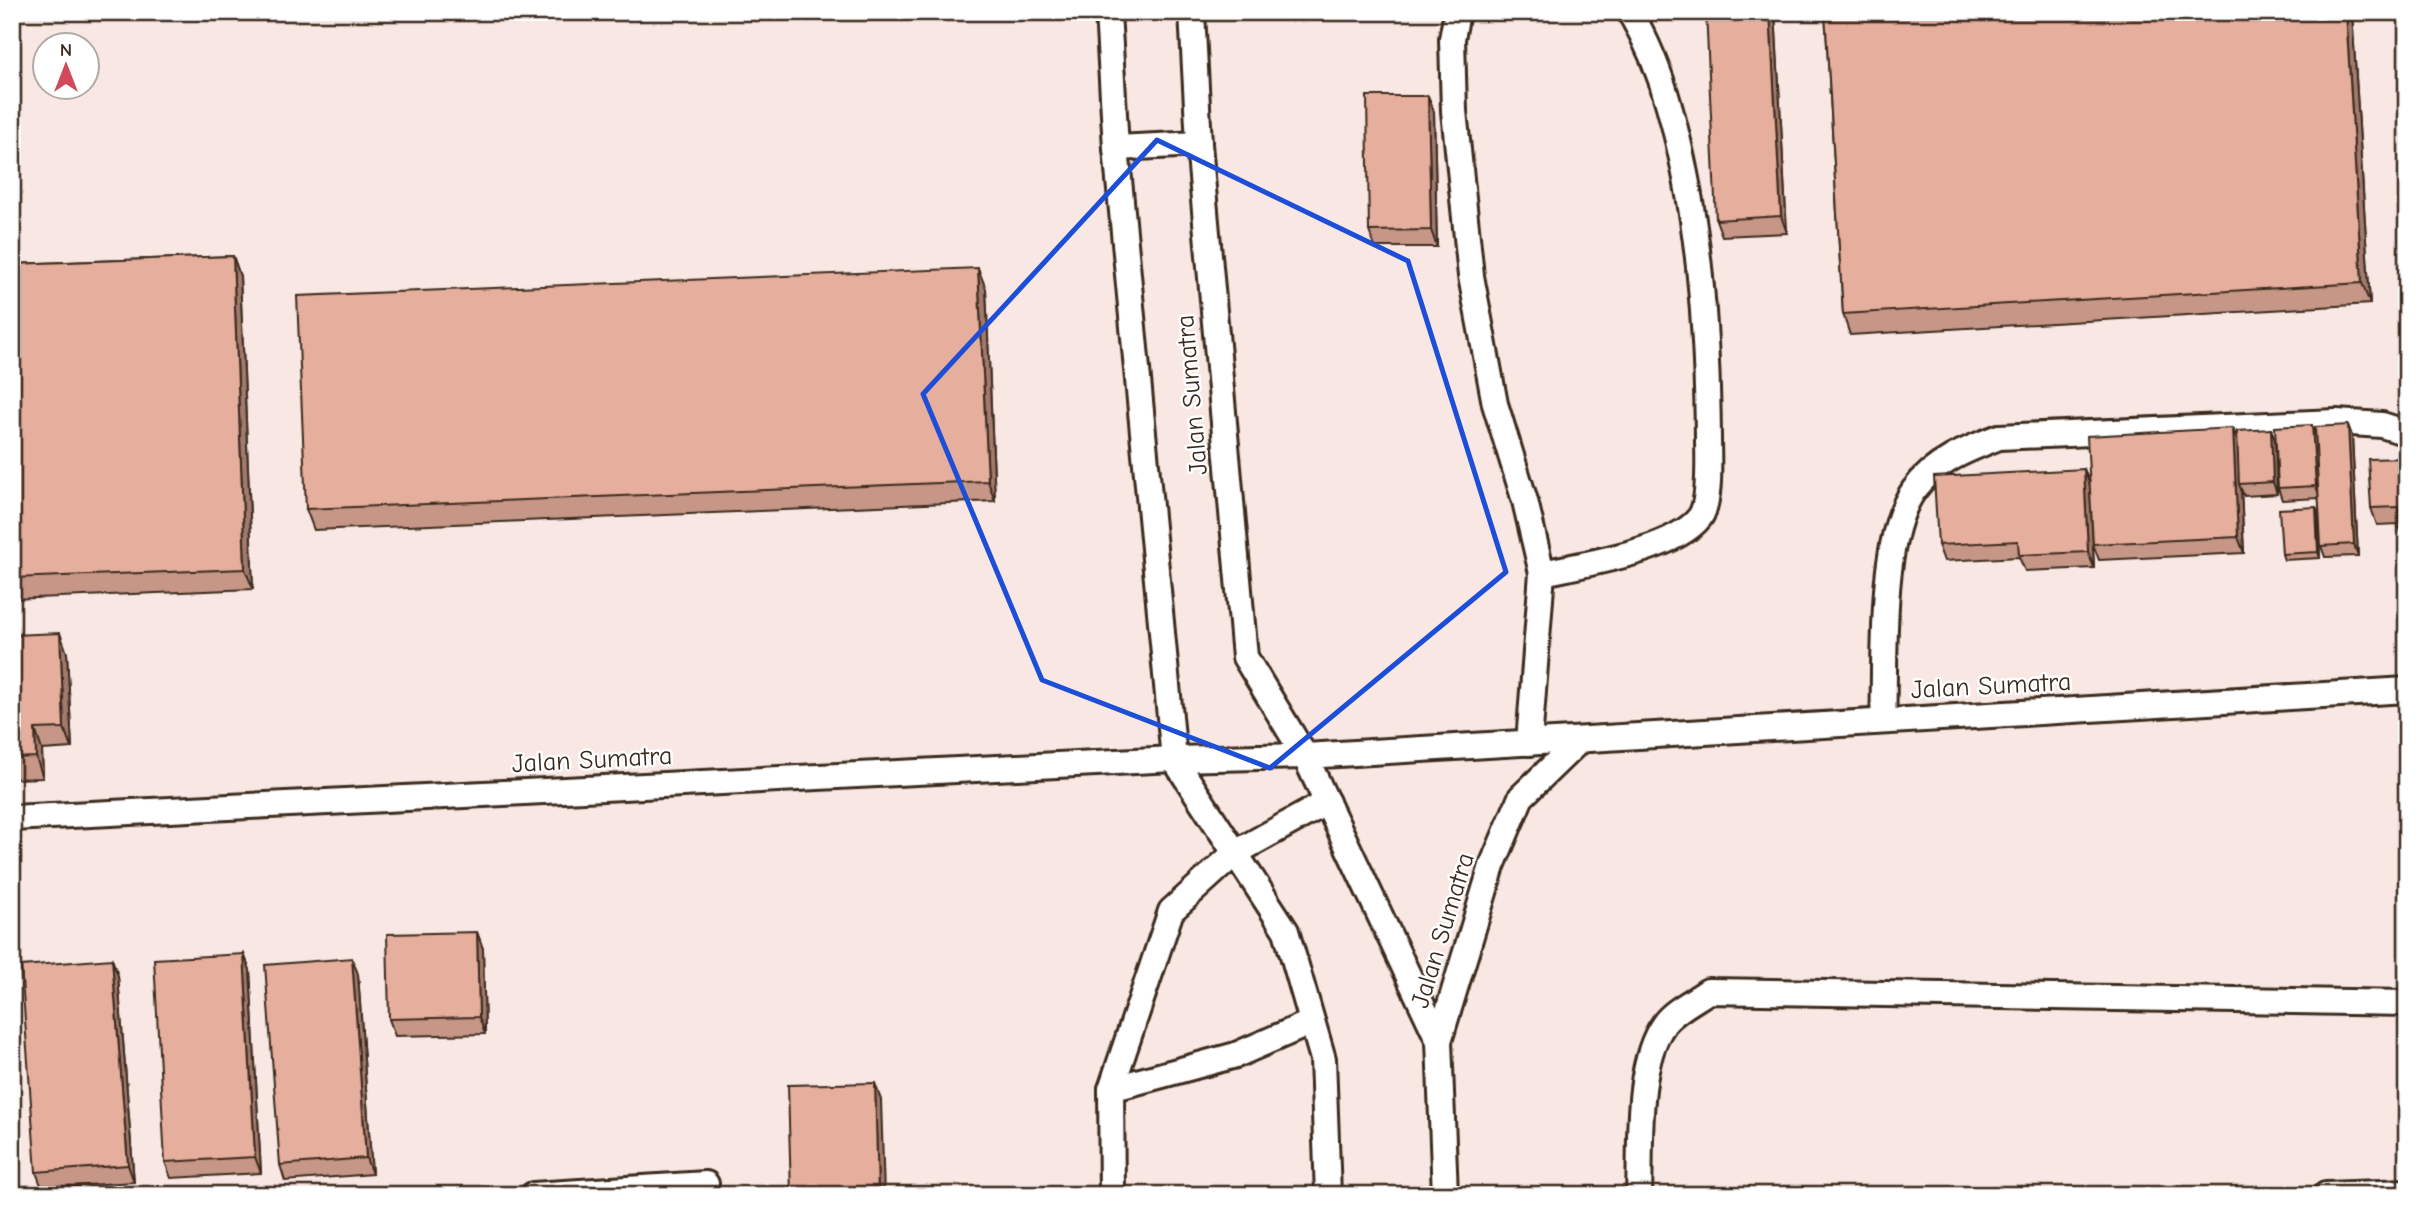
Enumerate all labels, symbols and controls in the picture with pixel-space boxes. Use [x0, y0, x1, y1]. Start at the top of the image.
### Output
north arrow [32, 32, 102, 102]
text: N [60, 39, 72, 61]
street label: Jalan Sumatra [1170, 314, 1214, 476]
street label: Jalan Sumatra [1910, 667, 2072, 705]
street label: Jalan Sumatra [511, 741, 673, 779]
street label: Jalan Sumatra [1405, 849, 1481, 1012]

